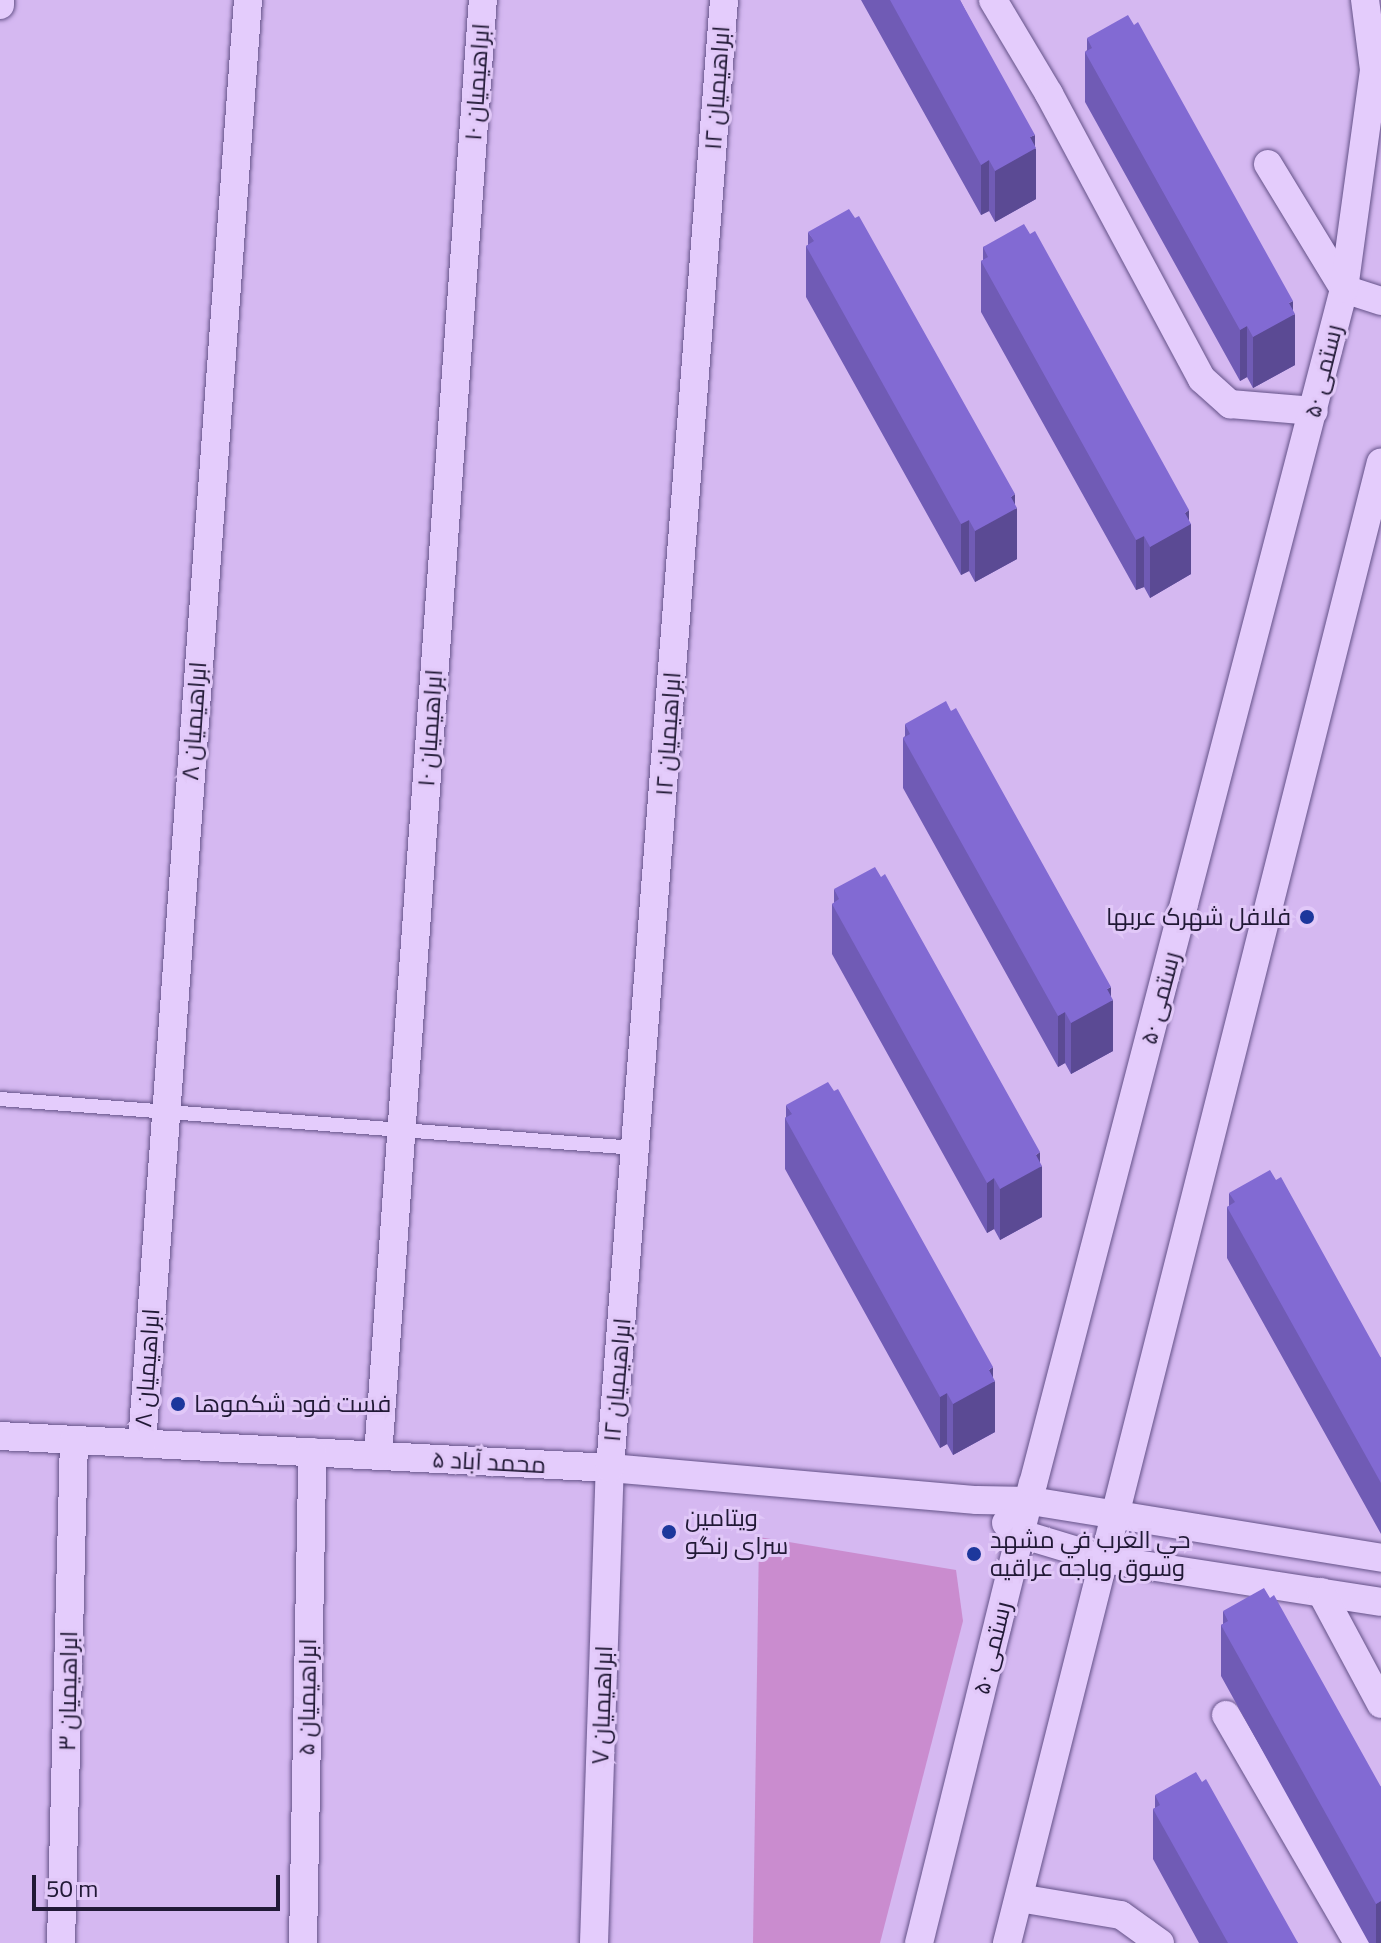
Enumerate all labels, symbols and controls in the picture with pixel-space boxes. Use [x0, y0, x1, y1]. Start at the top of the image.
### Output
street label: ابراهیمیان ۱۰ [459, 22, 495, 142]
street label: ابراهیمیان ۱۲ [698, 25, 736, 151]
street label: رستمی ۵۰ [1298, 321, 1348, 421]
street label: ابراهیمیان ۸ [175, 661, 213, 781]
street label: ابراهیمیان ۱۰ [412, 668, 448, 788]
street label: ابراهیمیان ۱۲ [649, 671, 687, 797]
place label: فلافل شهرک عربها [1106, 903, 1291, 931]
marker: فلافل شهرک عربها [1298, 908, 1316, 926]
street label: رستمی ۵۰ [1134, 948, 1186, 1048]
street label: ابراهیمیان ۸ [128, 1308, 166, 1428]
street label: ابراهیمیان ۱۲ [597, 1317, 637, 1443]
place label: فست فود شکموها [194, 1390, 391, 1418]
marker: فست فود شکموها [169, 1395, 187, 1413]
street label: محمد آباد ۵ [431, 1445, 547, 1479]
place label: ویتامین سرای رنگو [685, 1504, 788, 1560]
marker: ویتامین سرای رنگو [660, 1523, 678, 1541]
place label: حي العرب في مشهد وسوق وباجه عراقيه [990, 1526, 1191, 1582]
marker: حي العرب في مشهد وسوق وباجه عراقيه [965, 1545, 983, 1563]
street label: رستمی ۵۰ [967, 1598, 1017, 1698]
street label: ابراهیمیان ۳ [53, 1631, 83, 1751]
street label: ابراهیمیان ۵ [292, 1638, 322, 1756]
street label: ابراهیمیان ۷ [586, 1645, 618, 1765]
scale bar [36, 1859, 284, 1909]
text: 50 m [46, 1866, 98, 1911]

